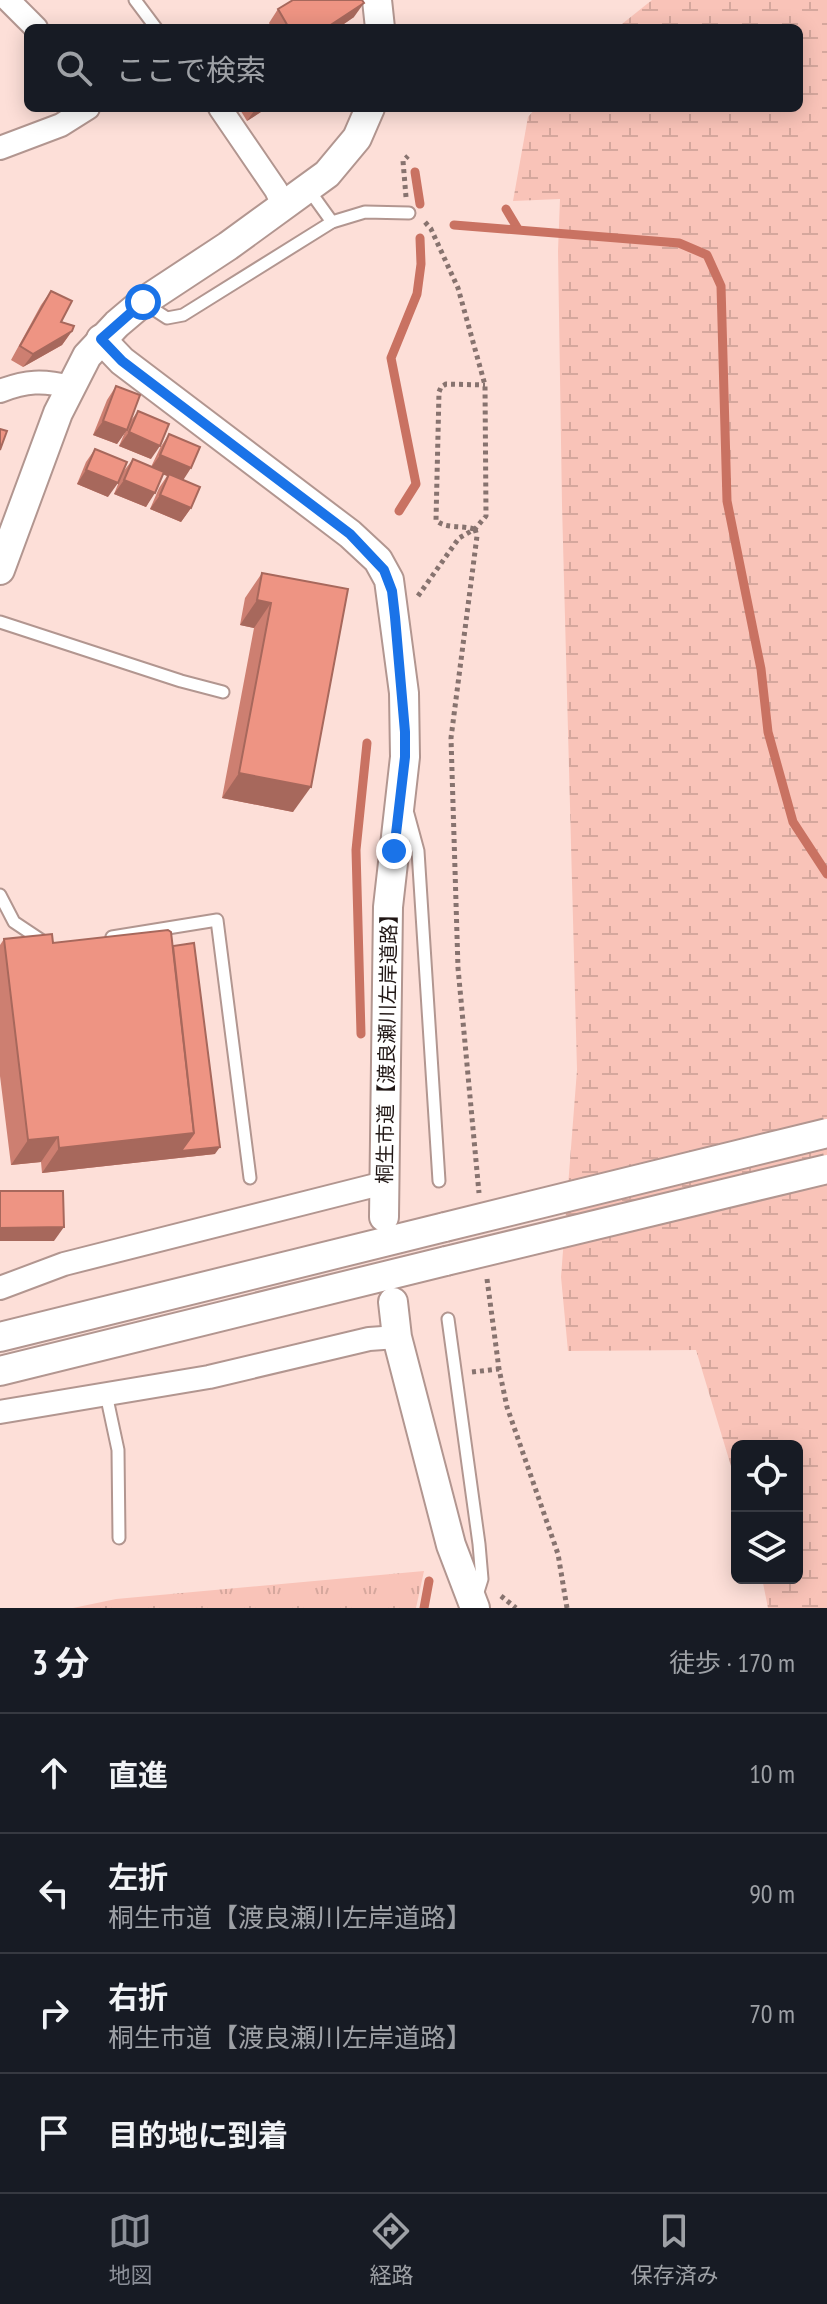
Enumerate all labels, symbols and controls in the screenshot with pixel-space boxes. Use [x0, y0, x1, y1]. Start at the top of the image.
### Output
search box [24, 24, 803, 112]
icon: search [52, 46, 96, 90]
text: ここで検索 [116, 50, 266, 89]
route start [125, 284, 161, 320]
route end [376, 833, 412, 869]
street label: 桐生市道【渡良瀬川左岸道路】 [372, 904, 402, 1184]
map controls [731, 1440, 803, 1584]
button: locate [731, 1440, 803, 1512]
button: layers [731, 1512, 803, 1584]
text: 3 分 [32, 1640, 89, 1684]
text: 徒歩 · 170 m [669, 1646, 795, 1679]
icon: ahead [32, 1751, 76, 1795]
text: 直進 [108, 1755, 168, 1794]
text: 10 m [749, 1757, 795, 1790]
text: 左折 [108, 1857, 168, 1896]
icon: left [32, 1871, 76, 1915]
text: 90 m [749, 1877, 795, 1910]
text: 桐生市道【渡良瀬川左岸道路】 [108, 1901, 472, 1934]
text: 右折 [108, 1977, 168, 2016]
icon: right [32, 1991, 76, 2035]
text: 70 m [749, 1997, 795, 2030]
text: 桐生市道【渡良瀬川左岸道路】 [108, 2021, 472, 2054]
icon: arrive [32, 2111, 76, 2155]
text: 目的地に到着 [108, 2115, 288, 2154]
tab: 地図 [108, 2209, 153, 2289]
tab: 経路 [369, 2209, 414, 2289]
tab: 保存済み [630, 2209, 719, 2289]

